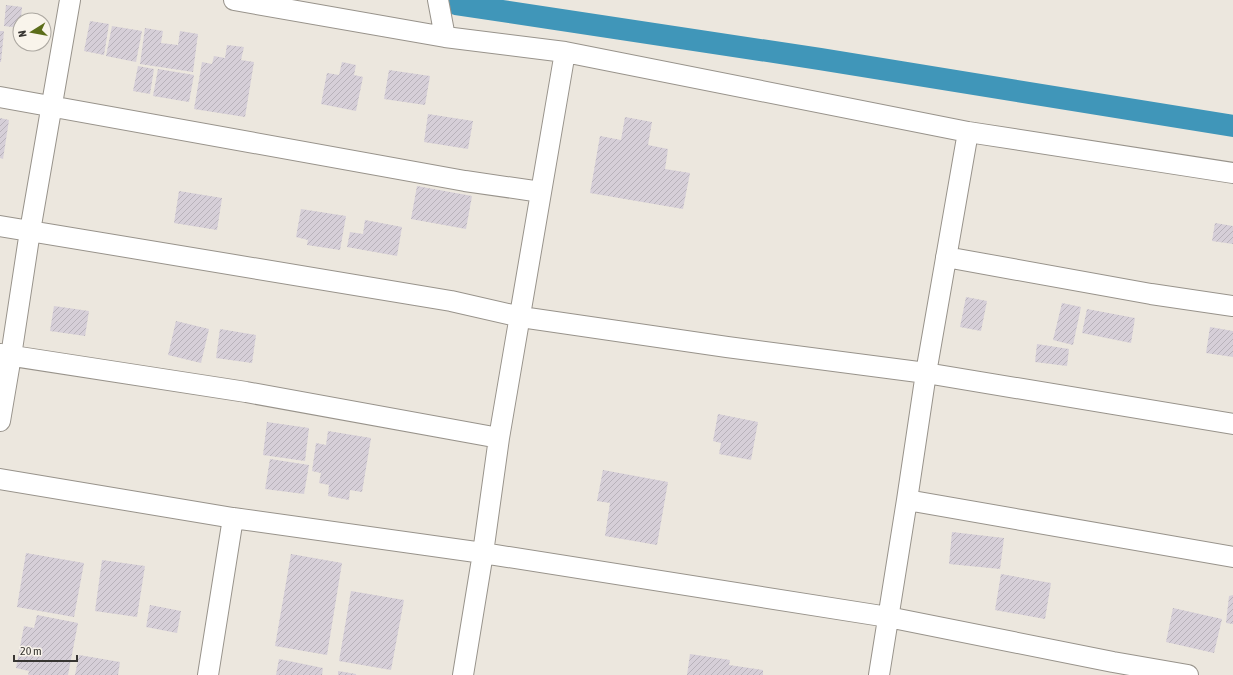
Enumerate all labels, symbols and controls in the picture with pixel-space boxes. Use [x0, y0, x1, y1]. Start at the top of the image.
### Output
north arrow [12, 12, 52, 52]
text: N [16, 30, 29, 38]
scale bar [14, 637, 77, 663]
text: 20 m [20, 644, 42, 658]

